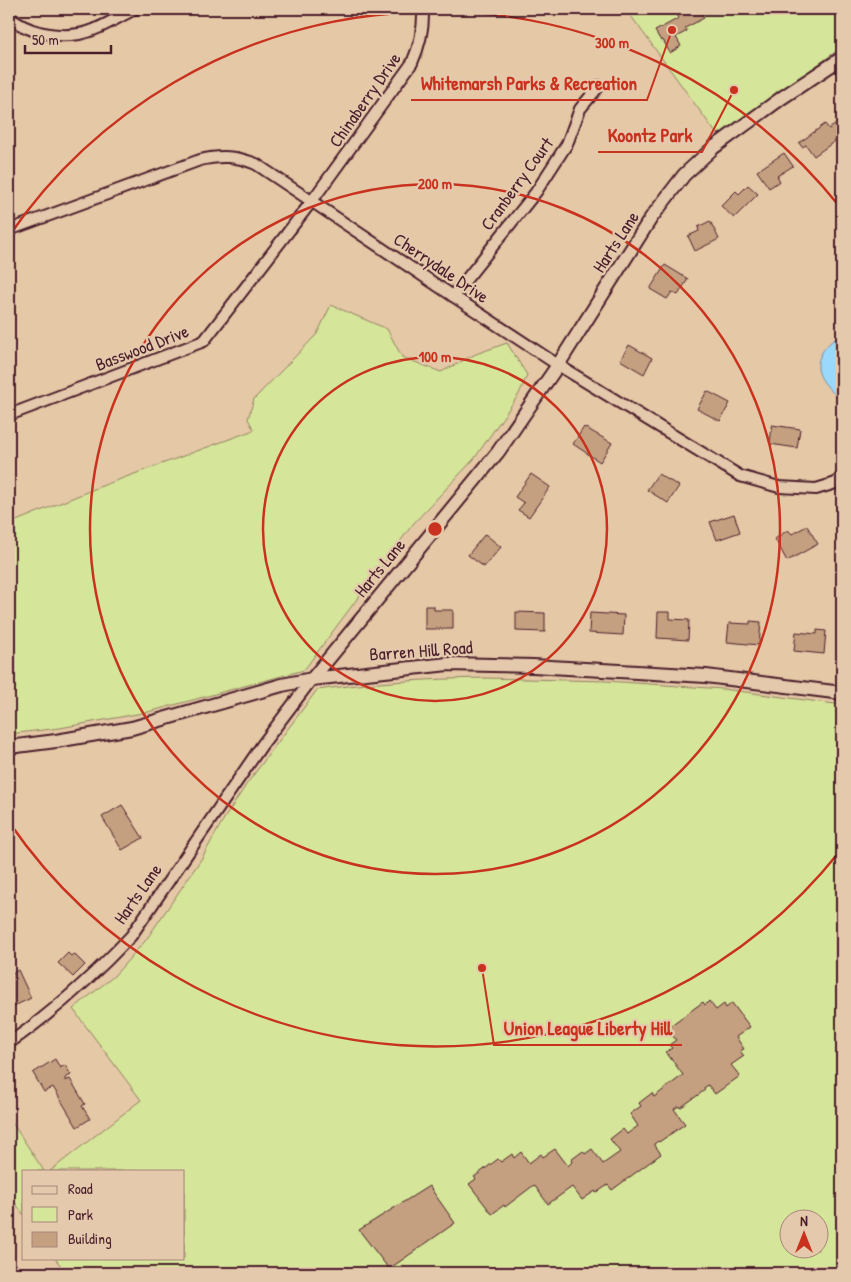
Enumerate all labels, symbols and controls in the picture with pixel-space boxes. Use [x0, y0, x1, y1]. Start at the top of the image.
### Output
scale bar [25, 22, 111, 54]
text: 50 m [32, 29, 59, 50]
text: 300 m [595, 32, 629, 53]
street label: Chinaberry Drive [323, 47, 407, 152]
callout: Whitemarsh Parks & Recreation [411, 66, 647, 100]
text: Whitemarsh Parks & Recreation [421, 70, 638, 96]
callout: Koontz Park [598, 118, 702, 152]
text: Koontz Park [608, 122, 692, 148]
street label: Cranberry Court [474, 131, 559, 235]
text: 200 m [418, 173, 452, 194]
street label: Harts Lane [586, 206, 645, 277]
street label: Cherrydale Drive [389, 226, 494, 309]
street label: Basswood Drive [92, 318, 192, 377]
text: 100 m [419, 346, 451, 367]
centre of rings [426, 520, 444, 538]
street label: Harts Lane [348, 533, 411, 602]
street label: Barren Hill Road [369, 634, 473, 667]
street label: Harts Lane [108, 858, 168, 929]
callout: Union League Liberty Hill [494, 1011, 682, 1045]
text: Union League Liberty Hill [504, 1015, 673, 1042]
legend [22, 1170, 185, 1260]
text: Road [68, 1178, 93, 1199]
text: Park [68, 1204, 93, 1225]
north arrow [778, 1210, 828, 1260]
text: N [800, 1211, 808, 1230]
text: Building [68, 1228, 112, 1249]

